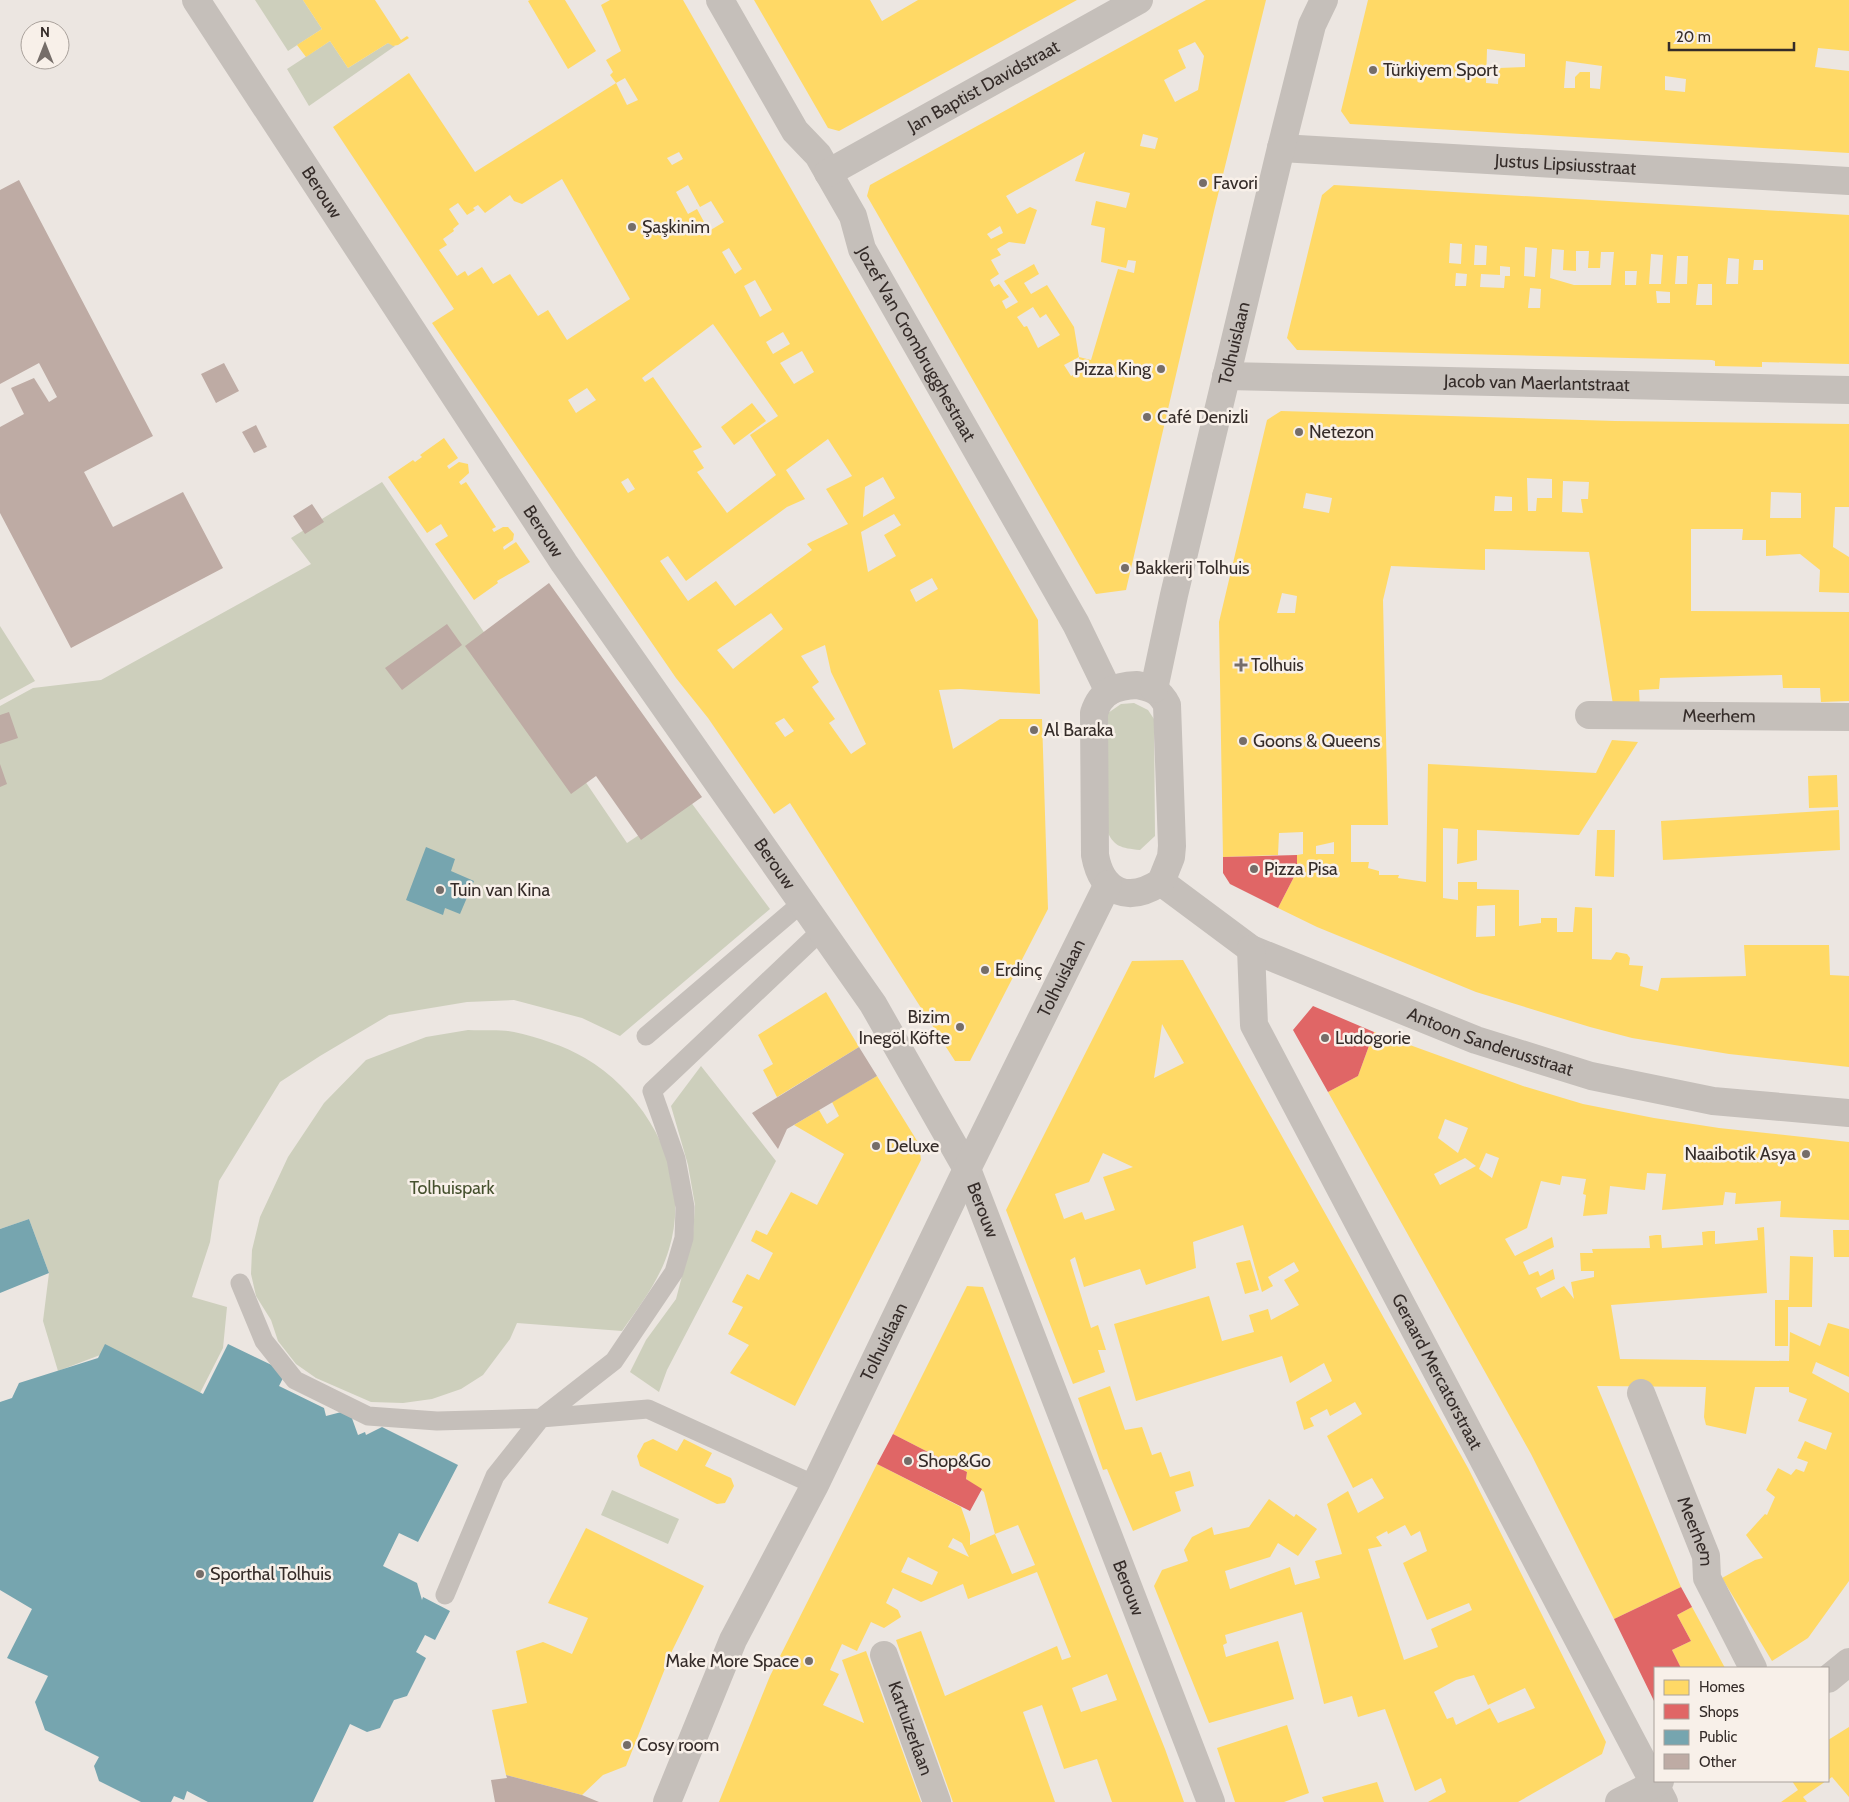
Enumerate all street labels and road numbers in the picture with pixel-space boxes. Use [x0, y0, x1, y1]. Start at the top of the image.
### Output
street label: Jan Baptist Davidstraat [903, 35, 1063, 138]
street label: Justus Lipsiusstraat [1493, 149, 1637, 180]
street label: Berouw [297, 162, 347, 223]
street label: Jozef Van Crombrugghestraat [851, 242, 981, 445]
street label: Tolhuislaan [1214, 300, 1255, 387]
street label: Jacob van Maerlantstraat [1443, 370, 1630, 396]
street label: Berouw [518, 501, 568, 562]
street label: Meerhem [1682, 705, 1756, 727]
street label: Berouw [749, 834, 800, 894]
street label: Tolhuislaan [1033, 935, 1090, 1021]
street label: Antoon Sanderusstraat [1404, 1002, 1576, 1081]
street label: Berouw [962, 1179, 1003, 1241]
street label: Geraard Mercatorstraat [1387, 1290, 1487, 1453]
street label: Tolhuislaan [856, 1299, 912, 1385]
street label: Meerhem [1672, 1493, 1717, 1567]
street label: Berouw [1108, 1557, 1149, 1619]
street label: Kartuizerlaan [883, 1678, 938, 1779]

